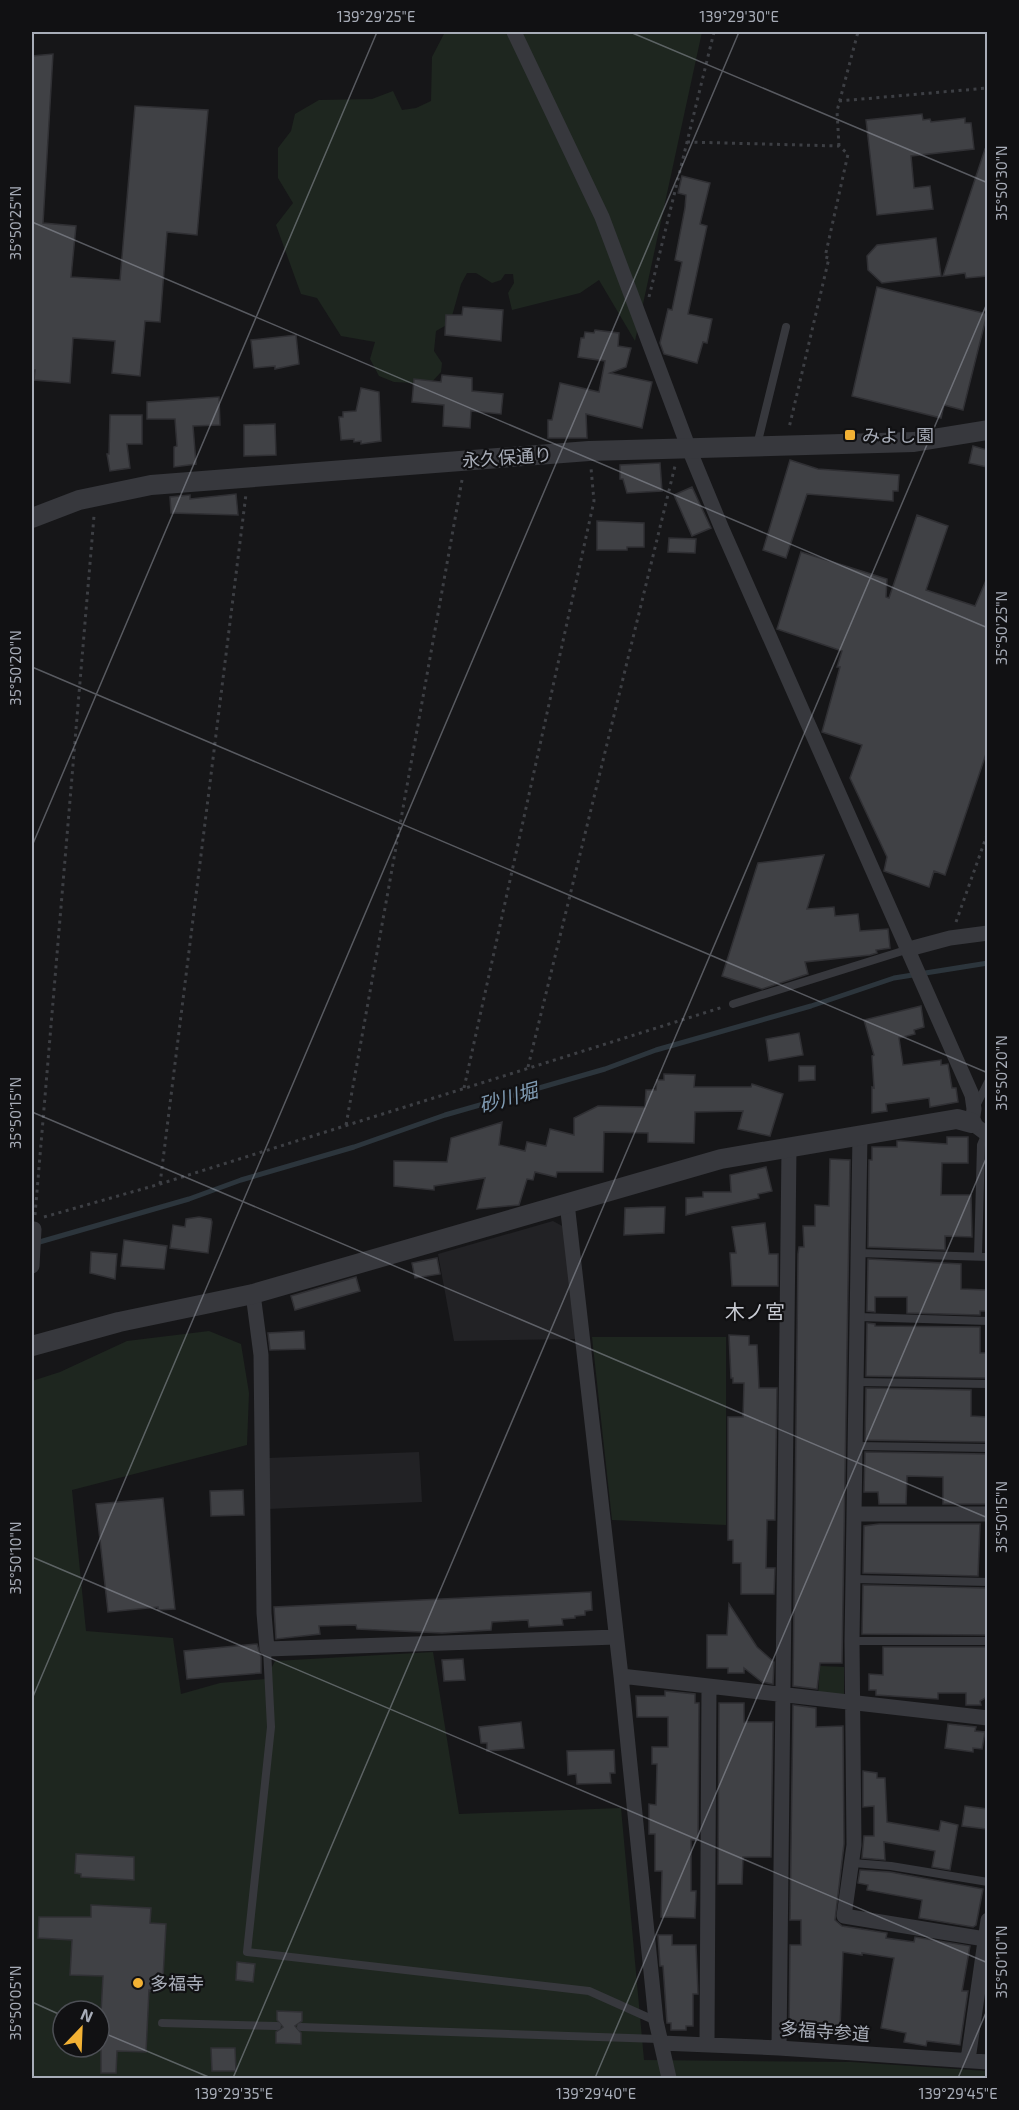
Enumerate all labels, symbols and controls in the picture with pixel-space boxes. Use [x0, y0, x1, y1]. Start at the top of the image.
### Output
text: 139°29'25"E [337, 7, 415, 25]
text: 139°29'30"E [699, 7, 779, 25]
text: 35°50'30"N [992, 145, 1010, 221]
text: 35°50'25"N [6, 186, 24, 260]
place label: みよし園 [862, 424, 934, 446]
marker: みよし園 [843, 428, 857, 442]
street label: 永久保通り [461, 443, 553, 471]
text: 35°50'25"N [992, 591, 1010, 665]
text: 35°50'20"N [6, 630, 24, 706]
text: 35°50'20"N [992, 1035, 1010, 1111]
water label: 砂川堀 [476, 1076, 543, 1117]
text: 35°50'15"N [6, 1077, 24, 1149]
district label: 木ノ宮 [725, 1299, 785, 1323]
text: 35°50'15"N [992, 1481, 1010, 1553]
text: 35°50'10"N [6, 1522, 24, 1594]
text: 35°50'10"N [992, 1926, 1010, 1998]
text: 35°50'05"N [6, 1965, 24, 2041]
place label: 多福寺 [150, 1972, 204, 1994]
marker: 多福寺 [131, 1976, 145, 1990]
north arrow [51, 1999, 111, 2059]
text: N [78, 2004, 96, 2026]
street label: 多福寺参道 [779, 2017, 871, 2045]
text: 139°29'35"E [195, 2084, 273, 2102]
text: 139°29'40"E [556, 2084, 636, 2102]
text: 139°29'45"E [918, 2084, 998, 2102]

